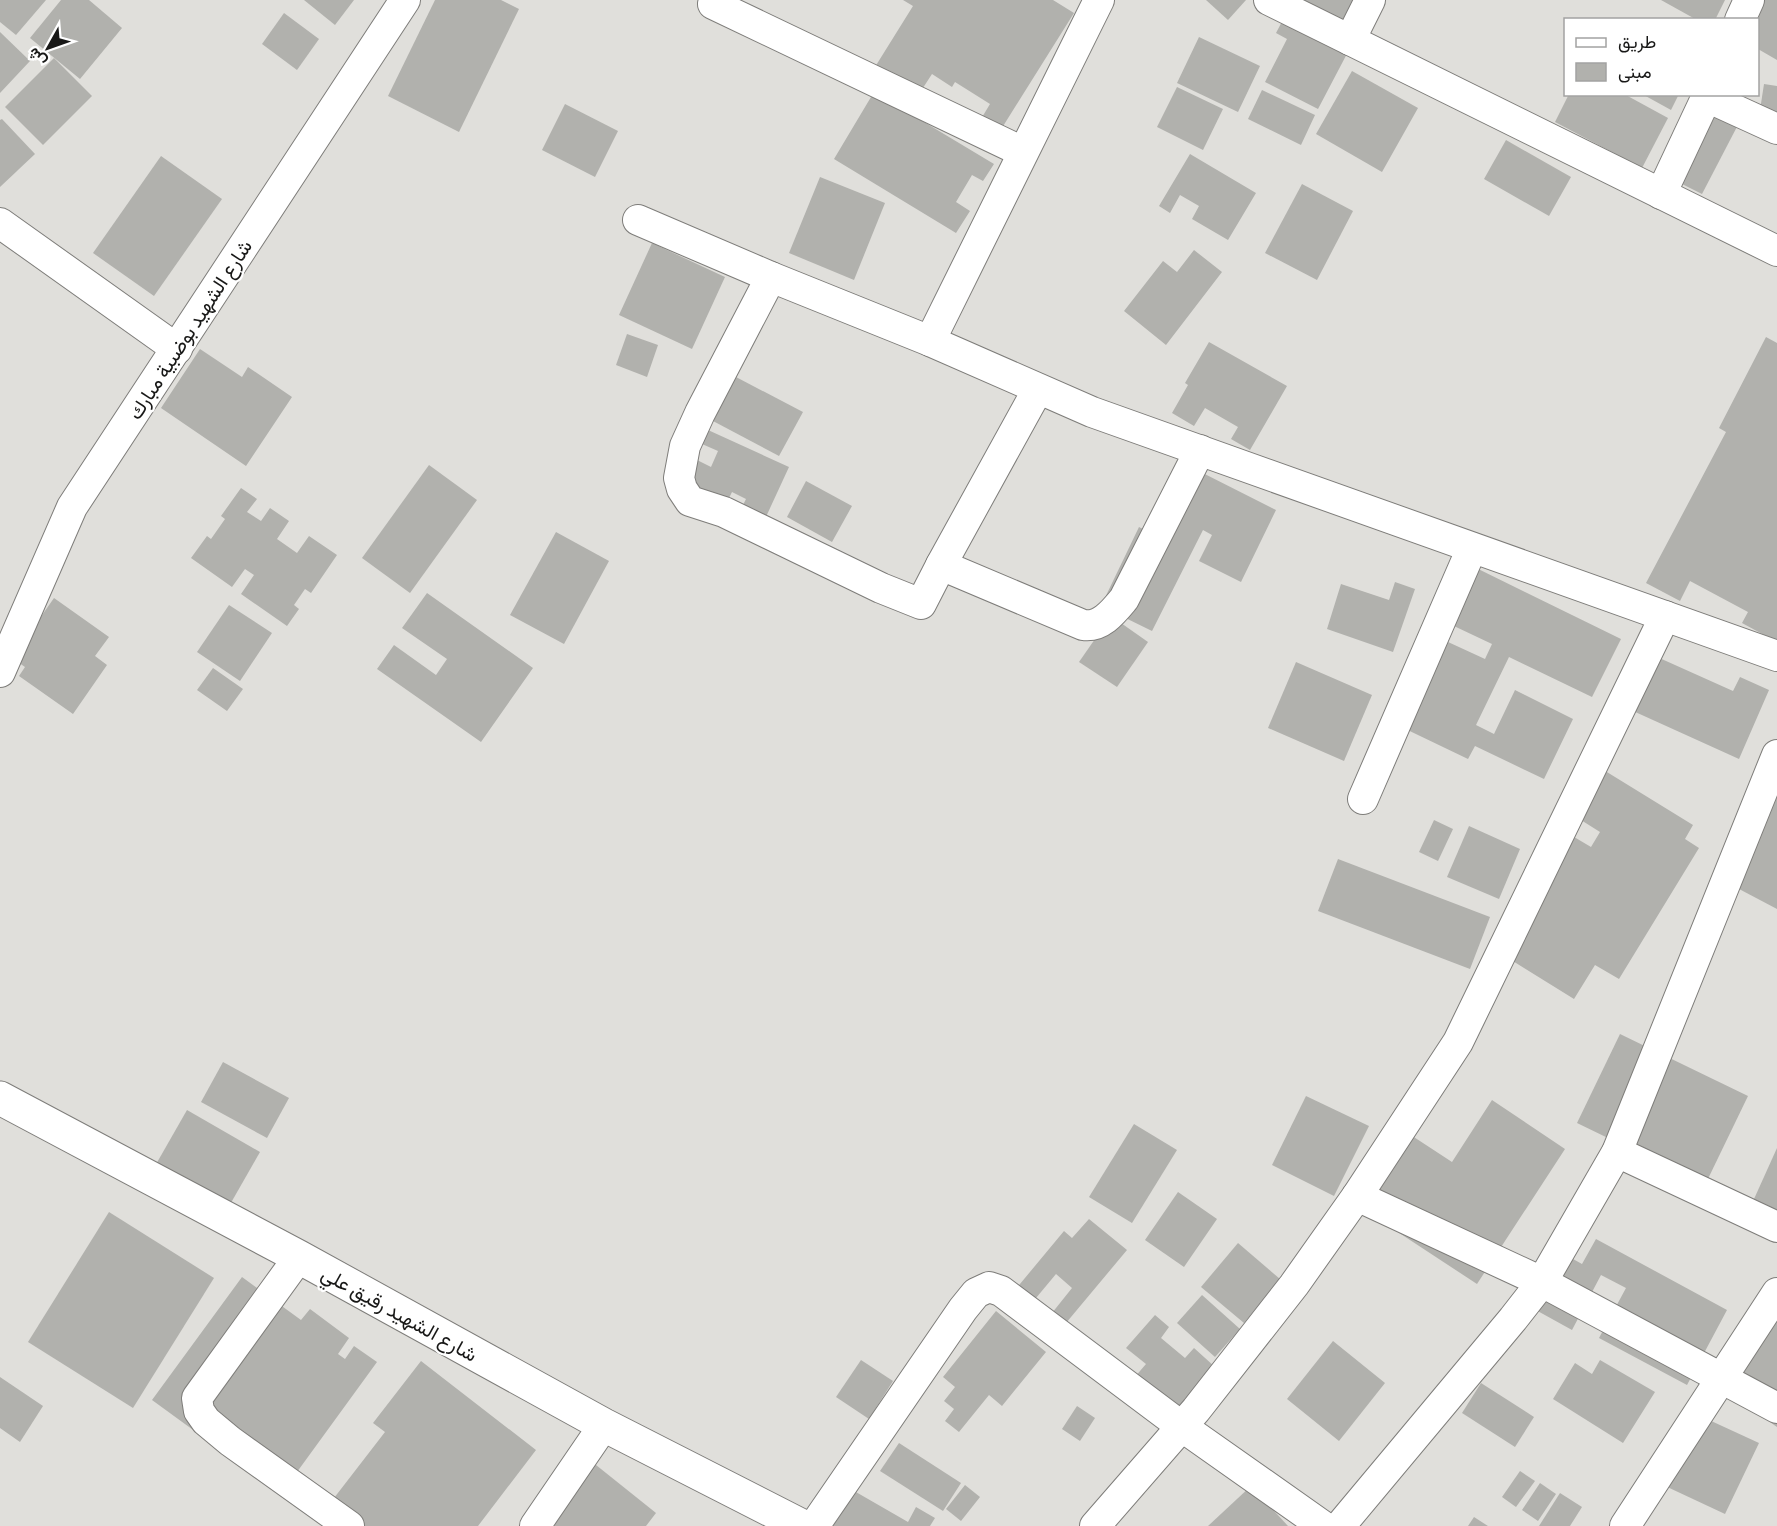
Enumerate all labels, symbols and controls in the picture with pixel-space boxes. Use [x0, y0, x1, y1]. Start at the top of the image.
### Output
north arrow [18, 18, 78, 78]
legend [1564, 18, 1759, 96]
text: طريق [1618, 30, 1656, 53]
text: ش [23, 44, 50, 71]
text: مبنى [1618, 60, 1652, 83]
street label: شارع الشهيد بوضبية مبارك [122, 235, 259, 425]
street label: شارع الشهيد رقيق علي [315, 1260, 482, 1371]

